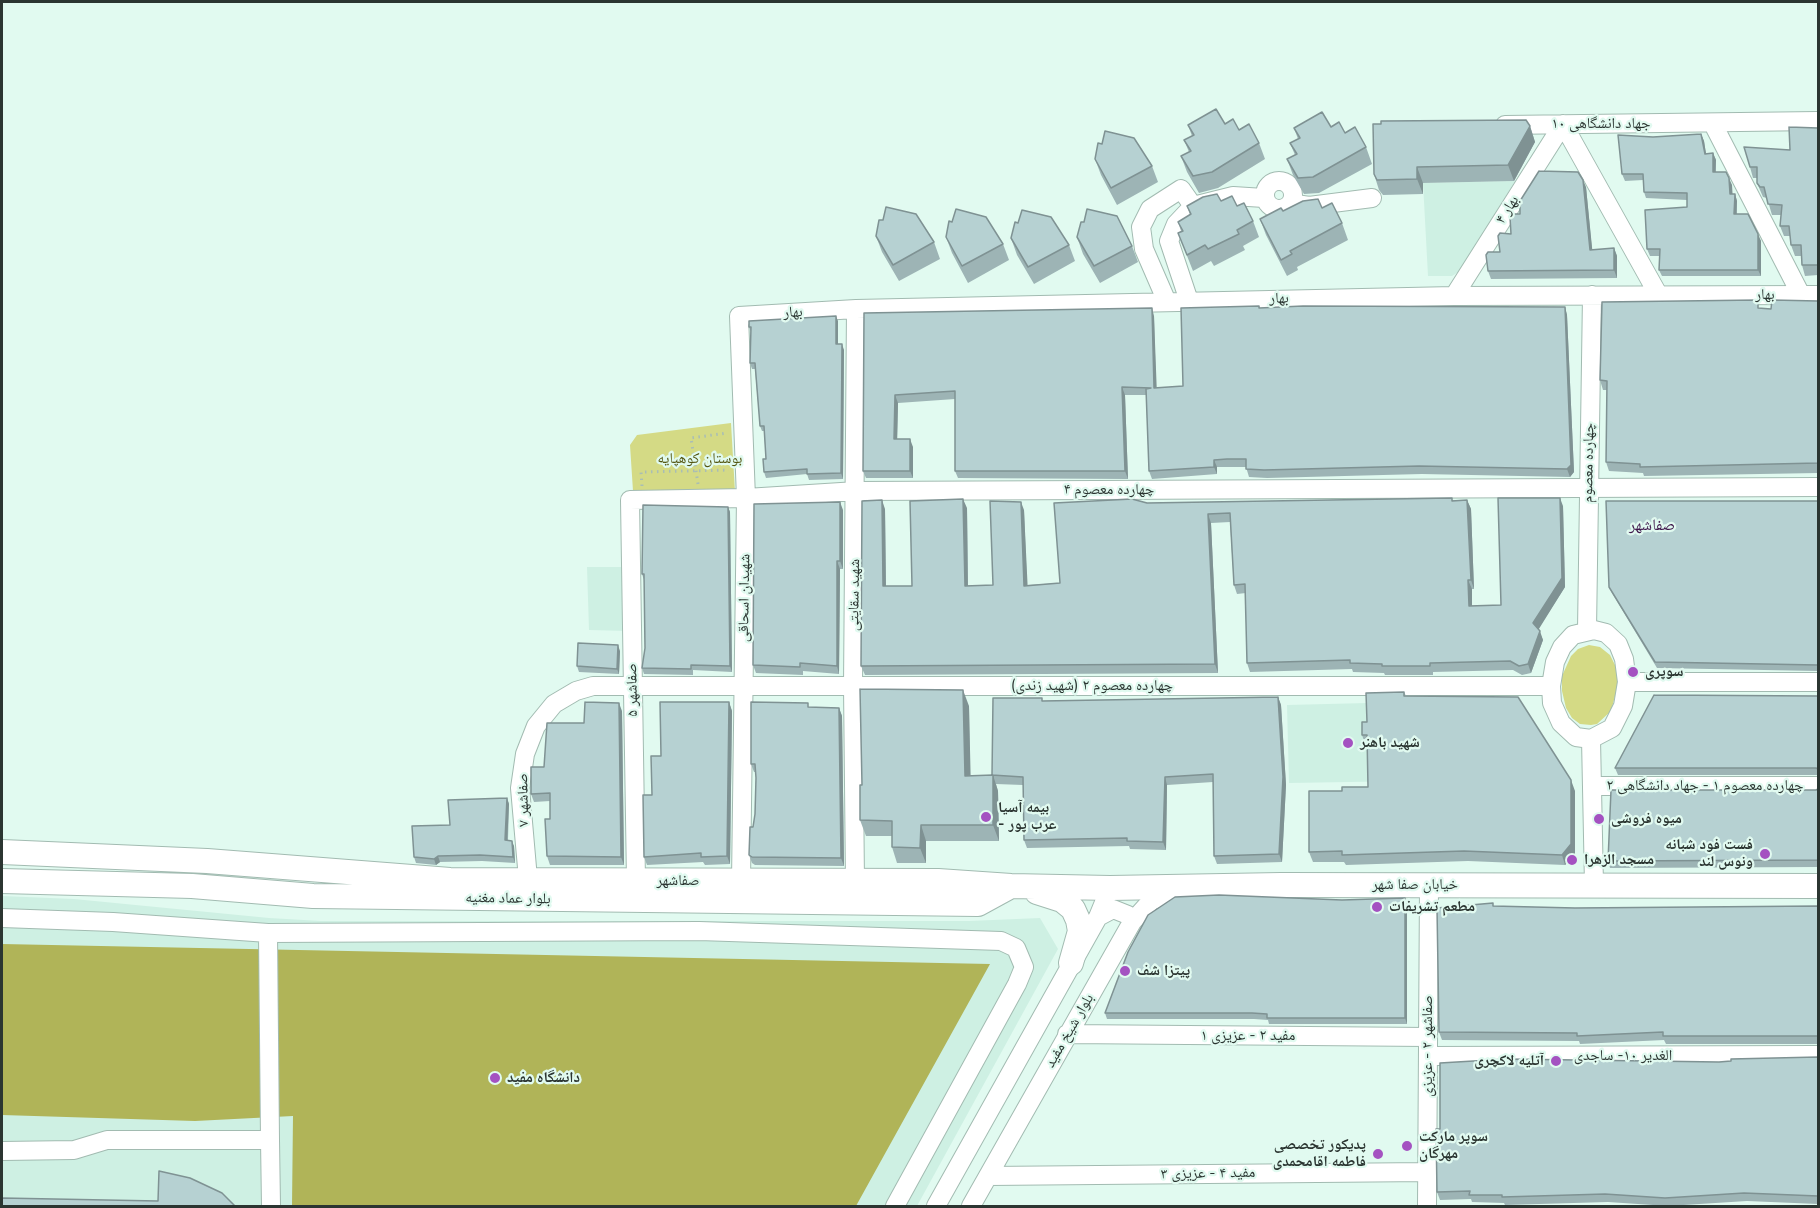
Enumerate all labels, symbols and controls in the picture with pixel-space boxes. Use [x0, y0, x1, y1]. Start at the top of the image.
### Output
street label: جهاد دانشگاهی ۱۰ [1552, 115, 1650, 133]
street label: بهار ۴ [1492, 193, 1524, 227]
street label: بهار [1755, 286, 1775, 304]
street label: بهار [1269, 290, 1289, 308]
street label: بهار [783, 304, 803, 322]
street label: چهارده معصوم [1579, 423, 1599, 503]
park label: بوستان کوهپایه [658, 450, 742, 468]
street label: چهارده معصوم ۴ [1064, 481, 1154, 499]
district label: صفاشهر [1629, 516, 1675, 536]
street label: شهیدان اسحاقی [735, 554, 755, 642]
street label: شهید سقایتی [845, 559, 865, 631]
street label: صفاشهر ۵ [624, 663, 642, 717]
place label: سوپری [1645, 663, 1683, 681]
marker: سوپری [1626, 665, 1640, 679]
street label: چهارده معصوم ۲ (شهید زندی) [1011, 677, 1173, 695]
place label: شهید باهنر [1360, 734, 1420, 752]
marker: شهید باهنر [1341, 736, 1355, 750]
street label: صفاشهر ۷ [515, 773, 533, 827]
street label: چهارده معصوم ۱ - جهاد دانشگاهی ۲ [1607, 777, 1803, 795]
place label: بیمه آسیا - عرب پور [998, 799, 1056, 834]
marker: بیمه آسیا - عرب پور [979, 810, 993, 824]
place label: میوه فروشی [1611, 810, 1682, 828]
marker: میوه فروشی [1592, 812, 1606, 826]
place label: فست فود شبانه ونوس لند [1665, 836, 1753, 871]
marker: فست فود شبانه ونوس لند [1758, 847, 1772, 861]
place label: مسجد الزهرا [1584, 851, 1654, 869]
marker: مسجد الزهرا [1565, 853, 1579, 867]
street label: صفاشهر [656, 872, 700, 890]
street label: خیابان صفا شهر [1372, 876, 1458, 894]
street label: بلوار عماد مغنیه [465, 889, 551, 909]
place label: مطعم تشريفات [1389, 898, 1475, 916]
marker: مطعم تشريفات [1370, 900, 1384, 914]
place label: پیتزا شف [1137, 962, 1190, 980]
marker: پیتزا شف [1118, 964, 1132, 978]
street label: بلوار شیخ مفید [1042, 991, 1098, 1071]
street label: صفاشهر ۲ - عزیزی [1419, 995, 1437, 1097]
street label: مفید ۲ - عزیزی ۱ [1201, 1027, 1295, 1045]
street label: الغدیر ۱۰- ساجدی [1574, 1047, 1672, 1065]
place label: آتلیه لاکچری [1474, 1052, 1544, 1070]
marker: آتلیه لاکچری [1549, 1054, 1563, 1068]
place label: دانشگاه مفید [507, 1069, 580, 1087]
marker: دانشگاه مفید [488, 1071, 502, 1085]
place label: سوپر مارکت مهرگان [1419, 1128, 1488, 1163]
place label: پدیکور تخصصی فاطمه اقامحمدی [1273, 1136, 1366, 1171]
marker: سوپر مارکت مهرگان [1400, 1139, 1414, 1153]
marker: پدیکور تخصصی فاطمه اقامحمدی [1371, 1147, 1385, 1161]
street label: مفید ۴ - عزیزی ۳ [1161, 1164, 1255, 1184]

